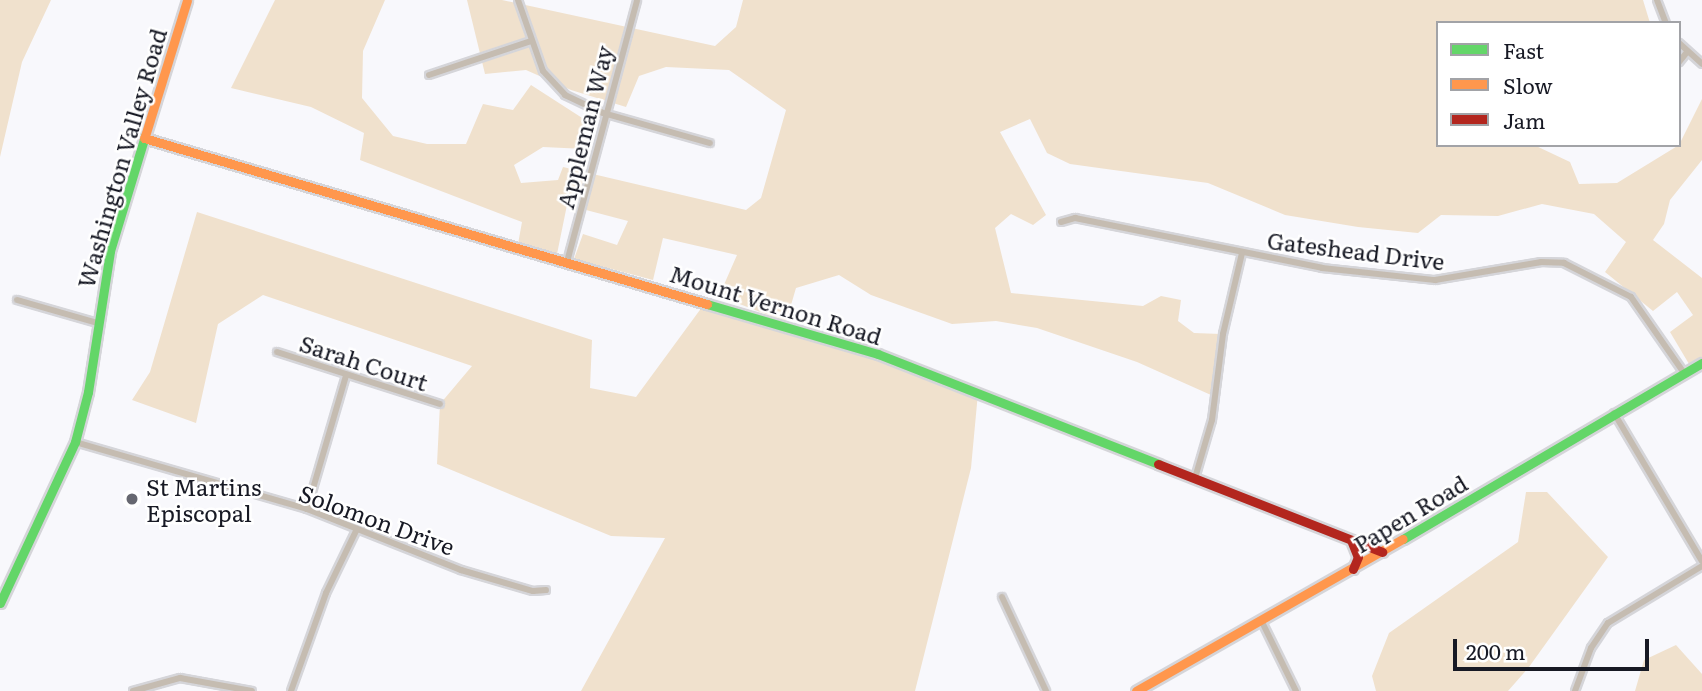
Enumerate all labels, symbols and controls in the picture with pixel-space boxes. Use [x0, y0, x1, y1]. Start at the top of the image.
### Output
legend [1436, 21, 1681, 147]
street label: Washington Valley Road [71, 25, 171, 291]
text: Fast [1503, 34, 1544, 65]
street label: Appleman Way [550, 43, 618, 211]
text: Slow [1503, 69, 1553, 100]
text: Jam [1503, 104, 1545, 135]
street label: Gateshead Drive [1266, 225, 1446, 275]
street label: Mount Vernon Road [667, 259, 885, 349]
street label: Sarah Court [296, 328, 432, 396]
street label: Papen Road [1348, 468, 1472, 558]
place label: St Martins Episcopal [146, 472, 261, 526]
street label: Solomon Drive [296, 478, 458, 560]
marker: St Martins Episcopal [124, 491, 140, 507]
scale bar [1457, 624, 1653, 668]
text: 200 m [1466, 635, 1526, 666]

